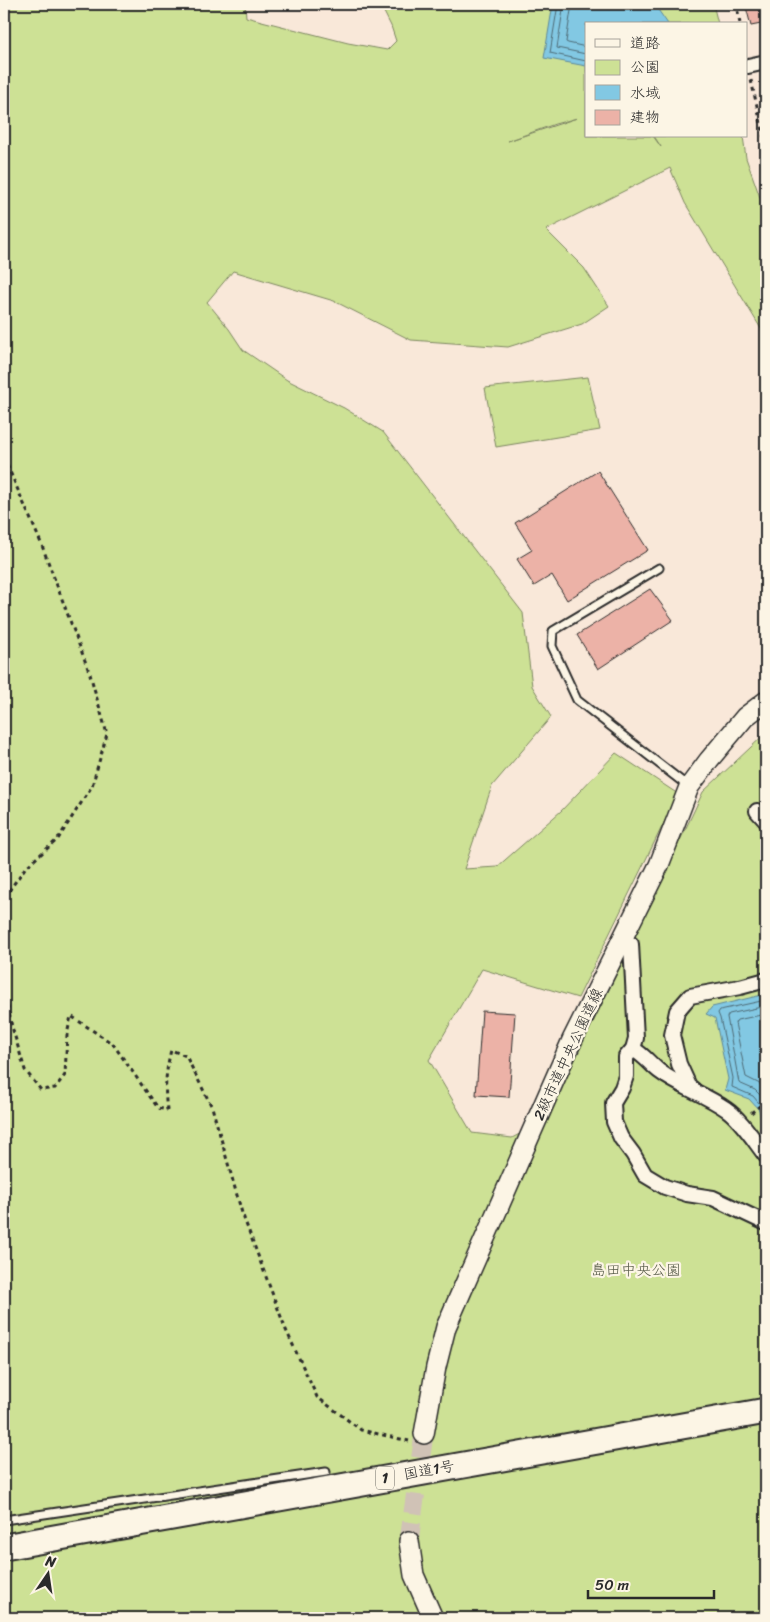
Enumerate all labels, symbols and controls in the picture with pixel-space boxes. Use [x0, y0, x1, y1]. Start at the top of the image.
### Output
legend [585, 22, 748, 138]
text: 道路 [630, 30, 660, 56]
text: 公園 [630, 54, 660, 80]
text: 水域 [630, 80, 660, 106]
text: 建物 [630, 104, 660, 130]
street label: 2級市道中央公園道線 [526, 983, 610, 1125]
park label: 島田中央公園 [591, 1257, 681, 1283]
street label: 国道1号 [401, 1453, 457, 1487]
road number: 1 [376, 1466, 394, 1490]
text: N [42, 1548, 59, 1575]
north arrow [22, 1550, 72, 1600]
scale bar [588, 1567, 714, 1599]
text: 50 m [595, 1572, 630, 1598]

